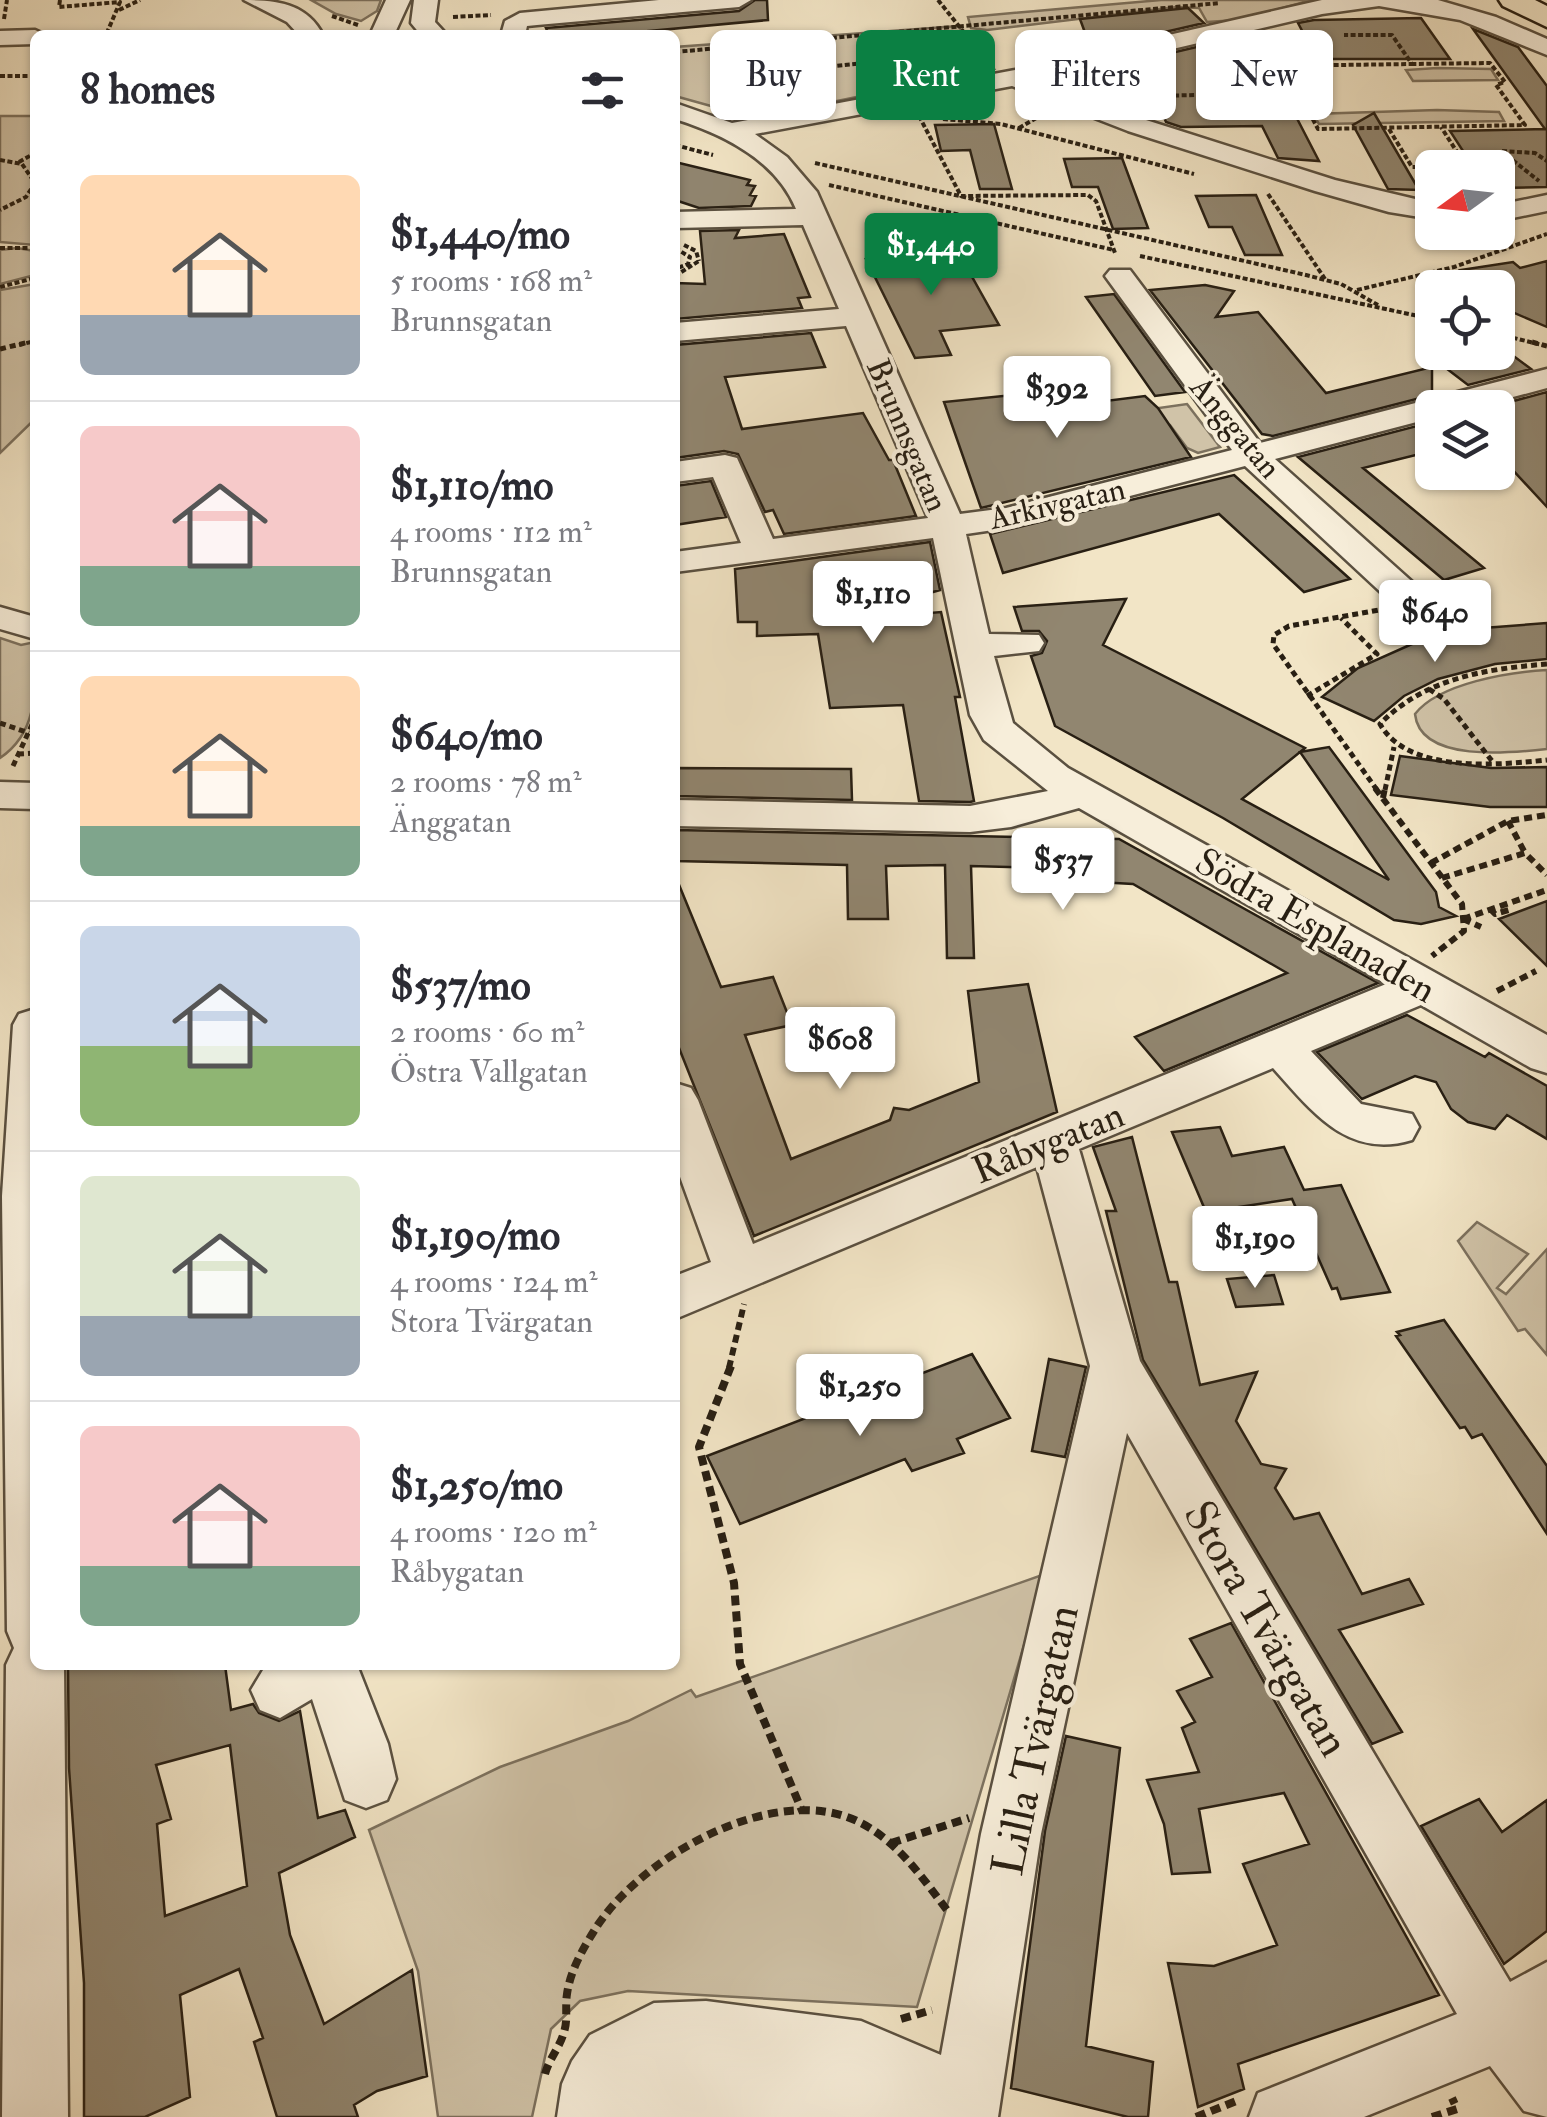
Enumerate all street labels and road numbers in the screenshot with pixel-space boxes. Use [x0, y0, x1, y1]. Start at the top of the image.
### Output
street label: Brunnsgatan [857, 353, 957, 518]
street label: Änggatan [1180, 367, 1290, 487]
street label: Arkivgatan [984, 469, 1129, 539]
street label: Södra Esplanaden [1187, 838, 1444, 1014]
street label: Råbygatan [965, 1091, 1131, 1195]
street label: Stora Tvärgatan [1171, 1491, 1362, 1767]
street label: Lilla Tvärgatan [980, 1600, 1092, 1881]

